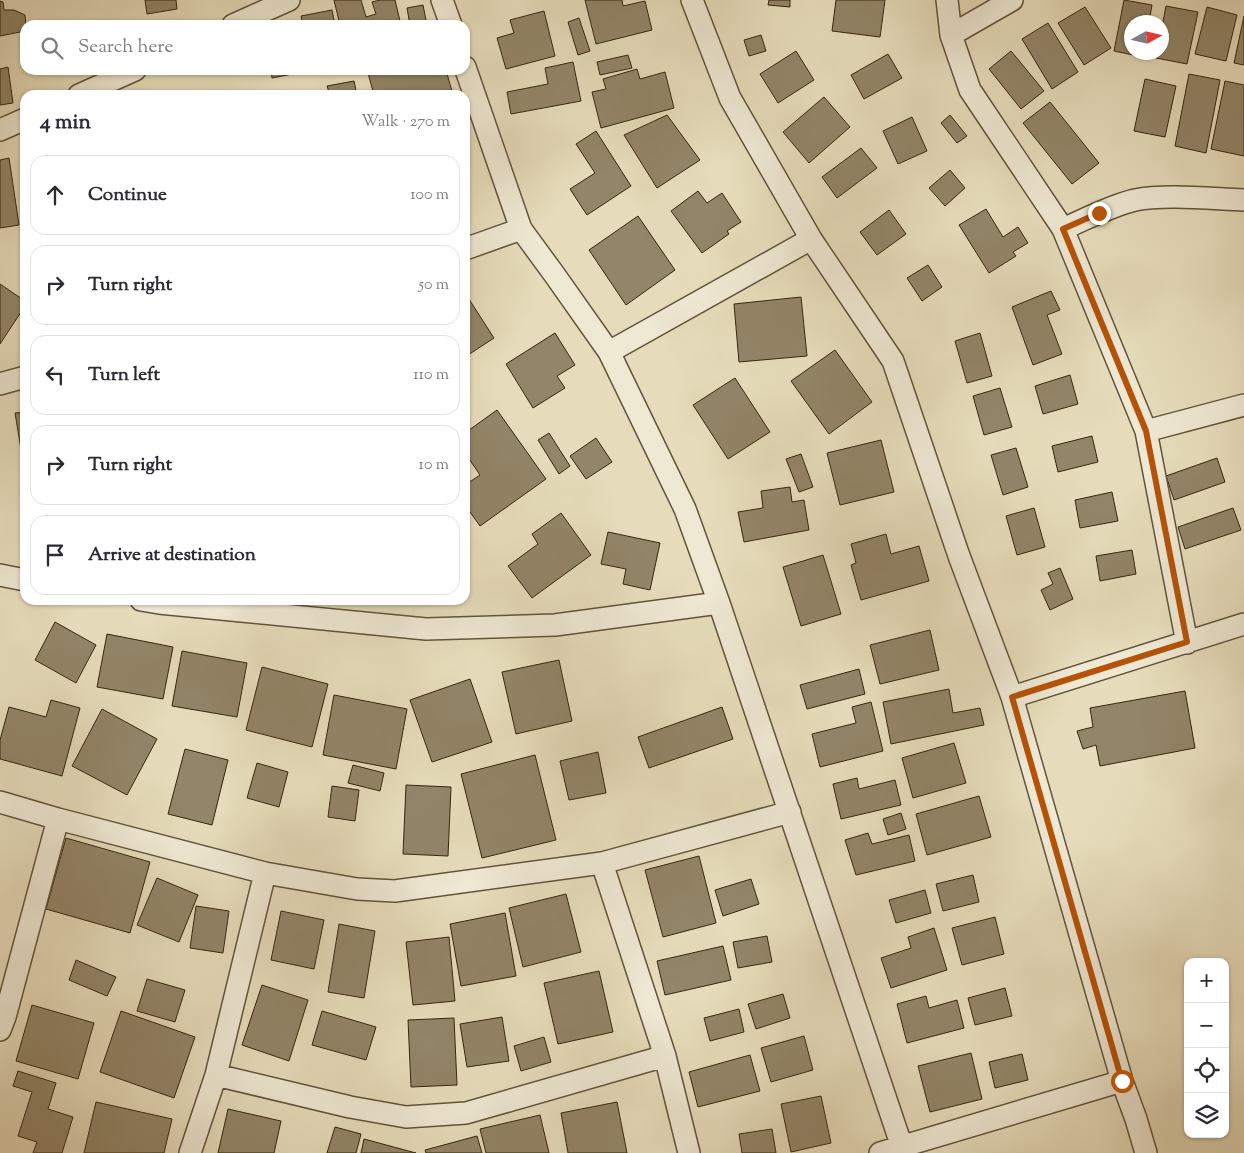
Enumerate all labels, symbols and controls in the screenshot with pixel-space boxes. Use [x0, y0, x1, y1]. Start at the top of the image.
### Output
north arrow [1124, 15, 1169, 60]
search box [20, 20, 470, 75]
icon: search [38, 34, 66, 62]
text: Search here [78, 34, 173, 61]
text: 4 min [40, 108, 91, 138]
text: Walk · 270 m [361, 111, 450, 134]
icon: ahead [41, 181, 69, 209]
text: Continue [88, 182, 167, 209]
text: 100 m [410, 184, 449, 207]
route end [1088, 202, 1111, 225]
icon: right [41, 271, 69, 299]
text: Turn right [88, 272, 172, 299]
text: 50 m [418, 274, 449, 297]
icon: left [41, 361, 69, 389]
text: Turn left [88, 362, 160, 389]
text: 110 m [413, 364, 449, 387]
icon: right [41, 451, 69, 479]
text: Turn right [88, 452, 172, 479]
text: 10 m [419, 454, 449, 477]
icon: arrive [41, 541, 69, 569]
text: Arrive at destination [88, 542, 256, 569]
map controls [1184, 958, 1229, 1138]
button: + [1184, 958, 1229, 1003]
button: − [1184, 1003, 1229, 1048]
button: locate [1184, 1048, 1229, 1093]
route start [1111, 1070, 1134, 1093]
button: layers [1184, 1093, 1229, 1138]

